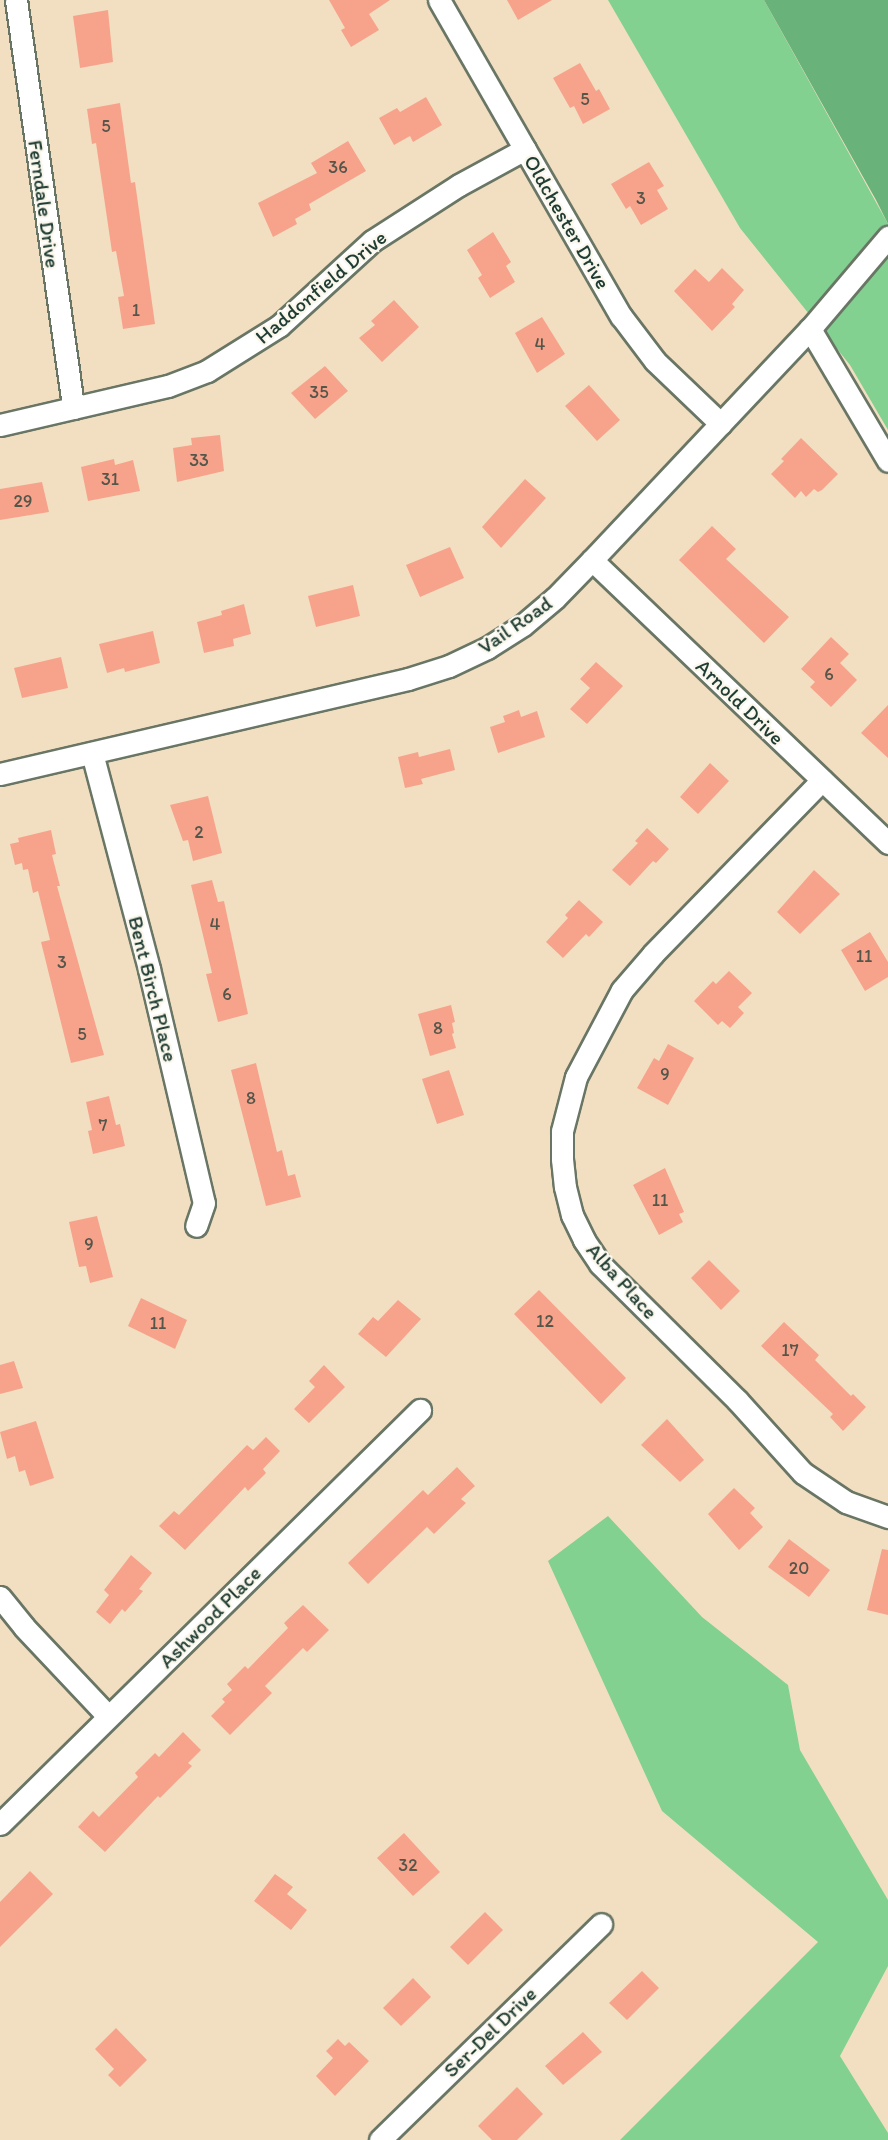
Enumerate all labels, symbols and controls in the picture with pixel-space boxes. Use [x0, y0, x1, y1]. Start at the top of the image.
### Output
house number: 5 [580, 88, 590, 110]
house number: 5 [101, 115, 111, 137]
street label: Ferndale Drive [23, 138, 65, 270]
street label: Oldchester Drive [518, 150, 616, 294]
house number: 36 [328, 156, 348, 178]
house number: 3 [636, 187, 646, 209]
street label: Haddonfield Drive [250, 225, 392, 349]
house number: 1 [132, 299, 140, 321]
house number: 4 [535, 333, 545, 355]
house number: 35 [309, 381, 329, 403]
house number: 33 [189, 449, 209, 471]
house number: 31 [101, 468, 119, 490]
house number: 29 [14, 490, 32, 512]
street label: Vail Road [473, 591, 557, 659]
street label: Arnold Drive [690, 654, 790, 750]
house number: 6 [824, 663, 834, 685]
house number: 2 [194, 821, 204, 843]
house number: 4 [210, 913, 220, 935]
street label: Bent Birch Place [123, 914, 183, 1064]
house number: 11 [856, 945, 872, 967]
house number: 3 [57, 951, 67, 973]
house number: 6 [222, 983, 232, 1005]
house number: 8 [433, 1017, 443, 1039]
house number: 5 [77, 1023, 87, 1045]
house number: 9 [660, 1063, 670, 1085]
house number: 8 [246, 1087, 256, 1109]
house number: 7 [99, 1114, 107, 1136]
house number: 11 [652, 1189, 668, 1211]
house number: 9 [84, 1233, 94, 1255]
street label: Alba Place [581, 1238, 663, 1324]
house number: 12 [536, 1310, 554, 1332]
house number: 11 [150, 1312, 166, 1334]
house number: 17 [781, 1339, 799, 1361]
house number: 20 [789, 1557, 809, 1579]
street label: Ashwood Place [154, 1561, 266, 1673]
house number: 32 [398, 1854, 418, 1876]
street label: Ser-Del Drive [438, 1981, 542, 2083]

